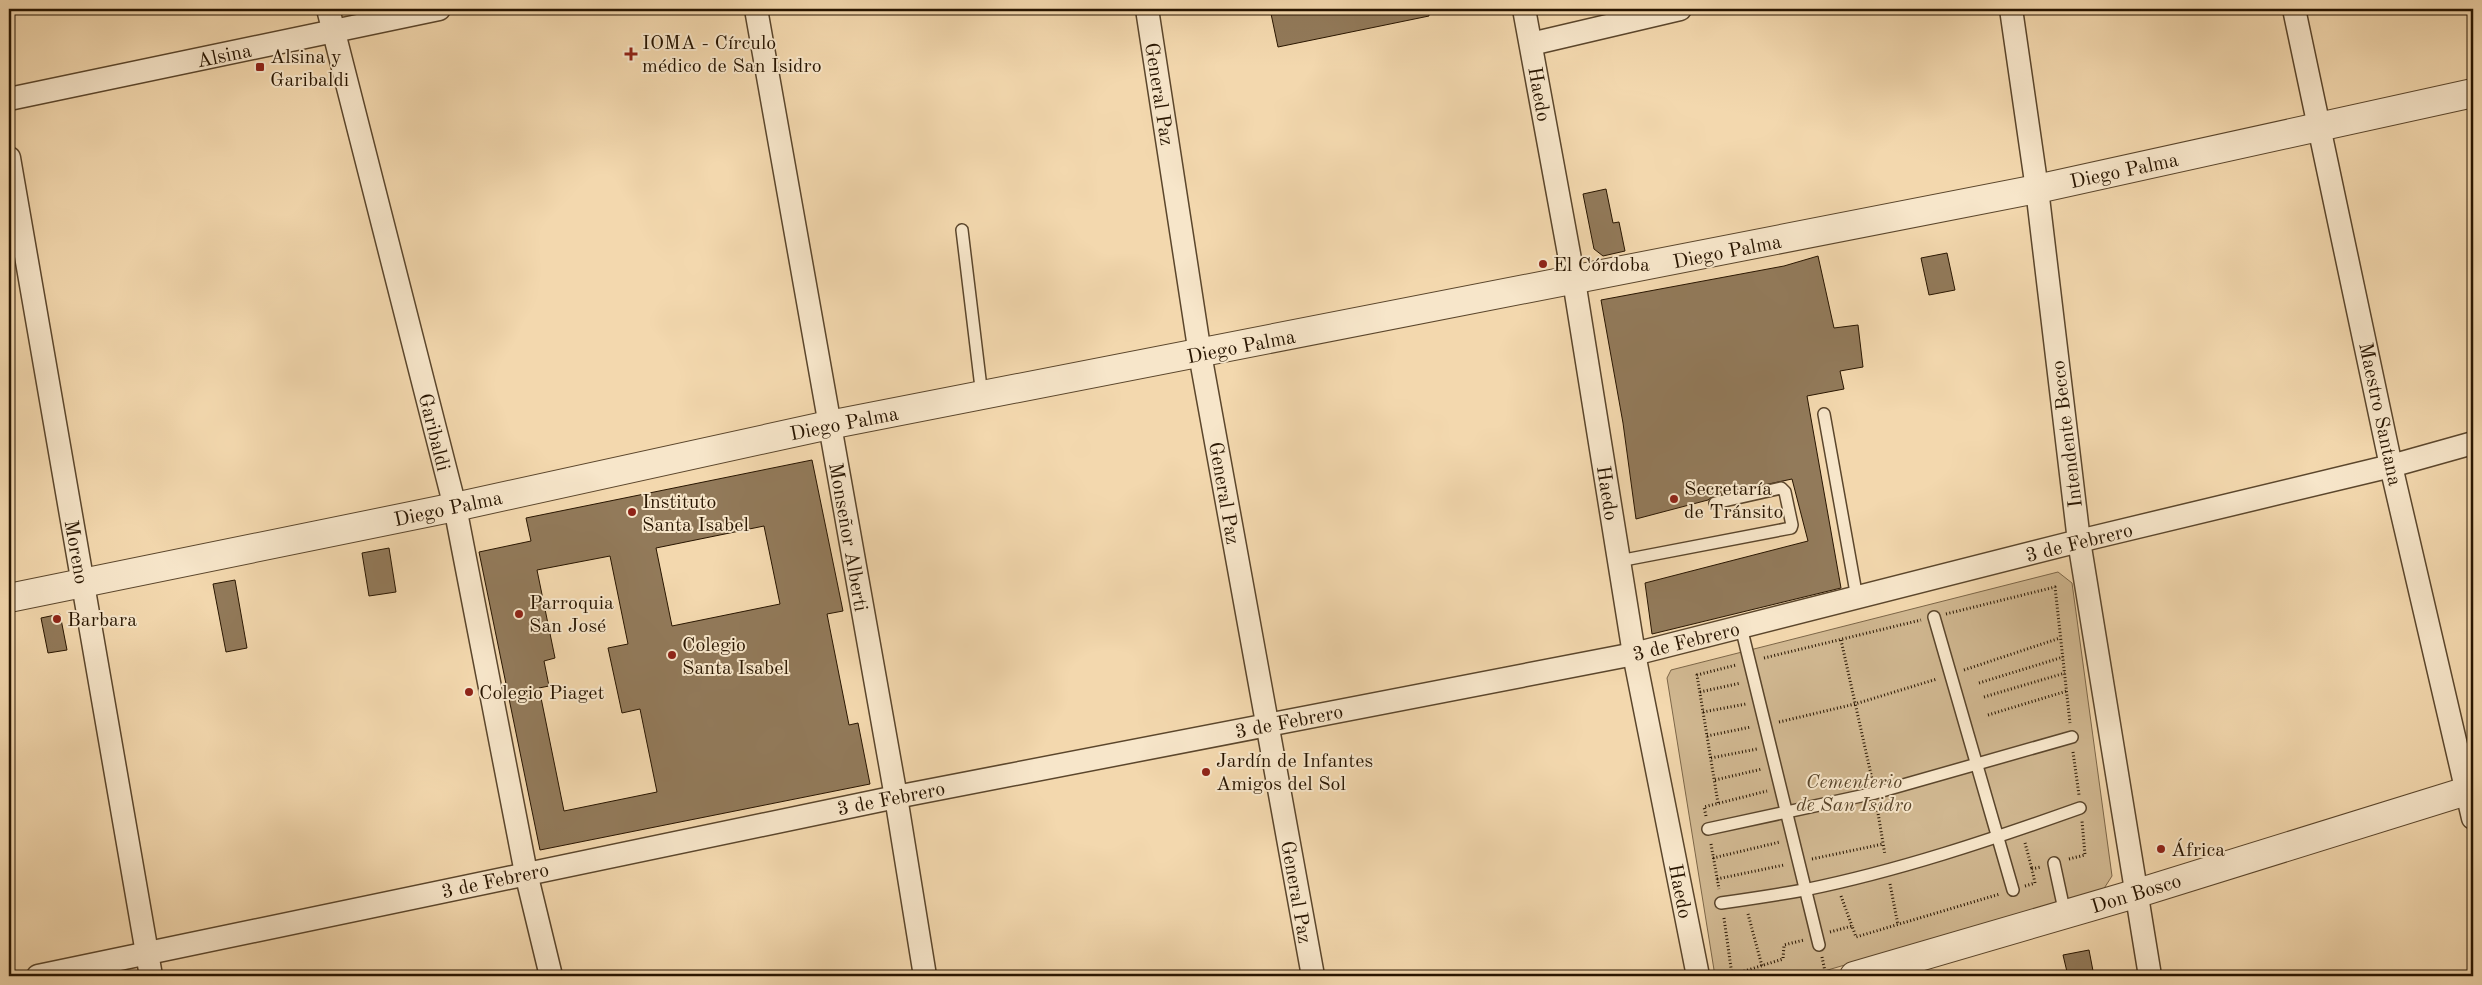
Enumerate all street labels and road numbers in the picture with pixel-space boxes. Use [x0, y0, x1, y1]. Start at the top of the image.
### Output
street label: Alsina [195, 41, 254, 73]
street label: General Paz [1140, 41, 1176, 147]
street label: Haedo [1523, 65, 1553, 123]
street label: Diego Palma [2068, 151, 2181, 193]
street label: Diego Palma [1671, 233, 1784, 273]
street label: Diego Palma [1185, 328, 1298, 368]
street label: Maestro Santana [2354, 341, 2404, 488]
street label: Intendente Becco [2049, 359, 2087, 509]
street label: Garibaldi [414, 392, 452, 473]
street label: Diego Palma [788, 405, 901, 445]
street label: General Paz [1204, 440, 1242, 546]
street label: Monseñor Alberti [824, 461, 870, 613]
street label: Haedo [1592, 464, 1620, 522]
street label: Diego Palma [392, 489, 505, 531]
street label: Moreno [60, 519, 91, 586]
street label: 3 de Febrero [2024, 521, 2135, 567]
street label: 3 de Febrero [1631, 620, 1742, 666]
street label: 3 de Febrero [1234, 703, 1345, 743]
street label: 3 de Febrero [836, 780, 947, 820]
street label: General Paz [1276, 839, 1314, 945]
street label: 3 de Febrero [440, 861, 551, 903]
street label: Haedo [1664, 862, 1694, 920]
street label: Don Bosco [2089, 872, 2184, 918]

